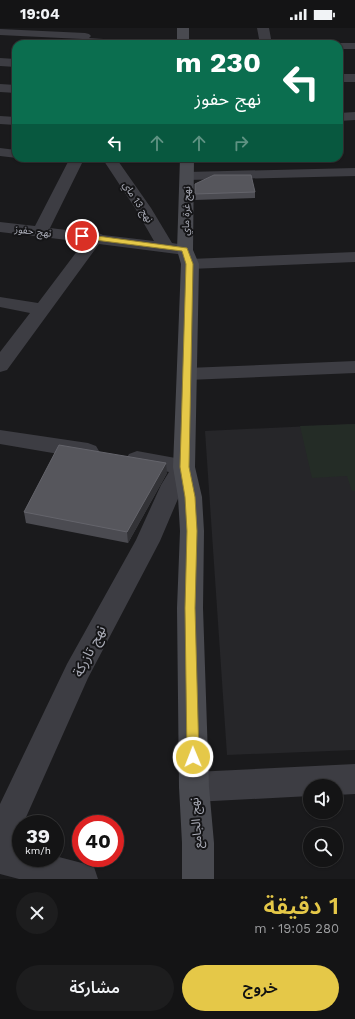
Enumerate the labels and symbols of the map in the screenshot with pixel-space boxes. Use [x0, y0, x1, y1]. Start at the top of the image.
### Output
street label: نهج 13 ماي [119, 179, 155, 226]
street label: نهج غرة ماي [180, 186, 195, 236]
pin [65, 219, 99, 253]
street label: نهج حفوز [13, 223, 52, 241]
street label: نهج تازركة [69, 623, 111, 681]
position arrow [172, 736, 214, 778]
street label: نهج الجامع [187, 797, 207, 849]
speed limit sign: 40 [72, 815, 124, 867]

